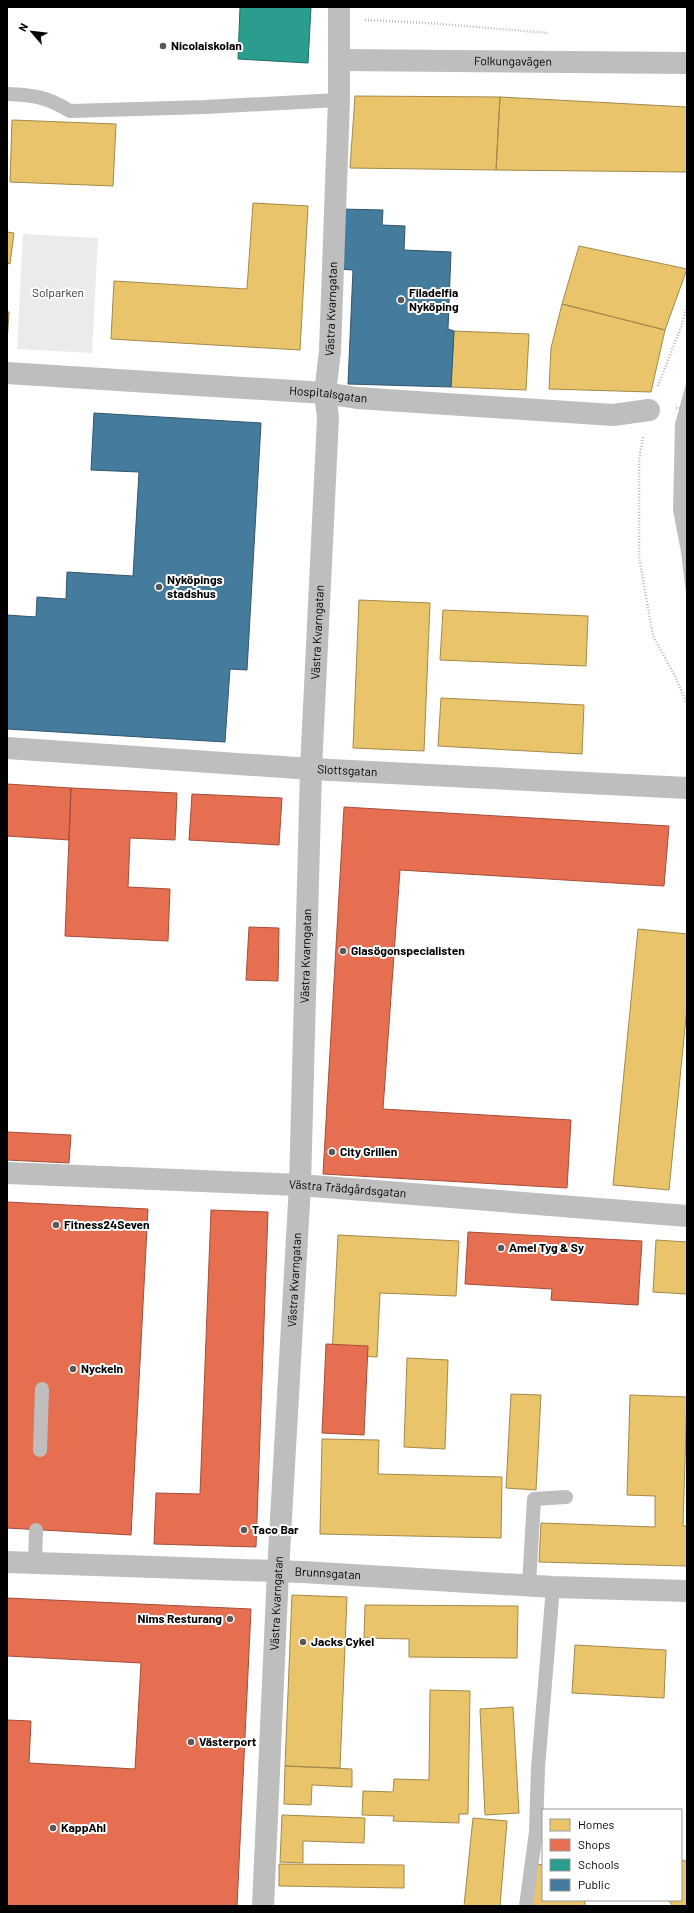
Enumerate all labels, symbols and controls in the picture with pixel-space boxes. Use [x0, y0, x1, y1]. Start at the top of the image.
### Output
north arrow [12, 12, 52, 52]
text: N [15, 21, 30, 33]
place label: Nicolaiskolan [171, 38, 242, 52]
marker: Nicolaiskolan [158, 41, 168, 51]
street label: Folkungavägen [474, 53, 552, 68]
street label: Västra Kvarngatan [321, 261, 339, 357]
park label: Solparken [32, 285, 84, 299]
place label: Filadelfia Nyköping [409, 285, 459, 313]
marker: Filadelfia Nyköping [396, 295, 406, 305]
street label: Hospitalsgatan [289, 383, 368, 405]
place label: Nyköpings stadshus [167, 572, 223, 600]
marker: Nyköpings stadshus [154, 582, 164, 592]
street label: Västra Kvarngatan [307, 585, 326, 680]
street label: Slottsgatan [317, 761, 378, 778]
street label: Västra Kvarngatan [297, 908, 313, 1004]
place label: Glasögonspecialisten [351, 943, 465, 957]
marker: Glasögonspecialisten [338, 946, 348, 956]
place label: City Grillen [340, 1144, 397, 1158]
marker: City Grillen [327, 1147, 337, 1157]
street label: Västra Trädgårdsgatan [289, 1177, 407, 1199]
place label: Fitness24Seven [64, 1217, 150, 1231]
marker: Fitness24Seven [51, 1220, 61, 1230]
street label: Västra Kvarngatan [284, 1232, 303, 1327]
place label: Amel Tyg & Sy [509, 1240, 584, 1254]
marker: Amel Tyg & Sy [496, 1243, 506, 1253]
place label: Nyckeln [81, 1361, 123, 1375]
marker: Nyckeln [68, 1364, 78, 1374]
place label: Taco Bar [252, 1522, 299, 1536]
marker: Taco Bar [239, 1525, 249, 1535]
street label: Västra Kvarngatan [266, 1555, 285, 1651]
street label: Brunnsgatan [294, 1564, 361, 1581]
place label: Nims Resturang [138, 1611, 222, 1625]
marker: Nims Resturang [225, 1614, 235, 1624]
place label: Jacks Cykel [311, 1634, 374, 1648]
marker: Jacks Cykel [298, 1637, 308, 1647]
place label: Västerport [199, 1734, 257, 1748]
marker: Västerport [186, 1737, 196, 1747]
legend [542, 1809, 682, 1901]
text: Homes [578, 1817, 615, 1831]
place label: KappAhl [61, 1820, 106, 1834]
marker: KappAhl [48, 1823, 58, 1833]
text: Shops [578, 1837, 611, 1851]
text: Schools [578, 1857, 619, 1871]
text: Public [578, 1877, 610, 1891]

